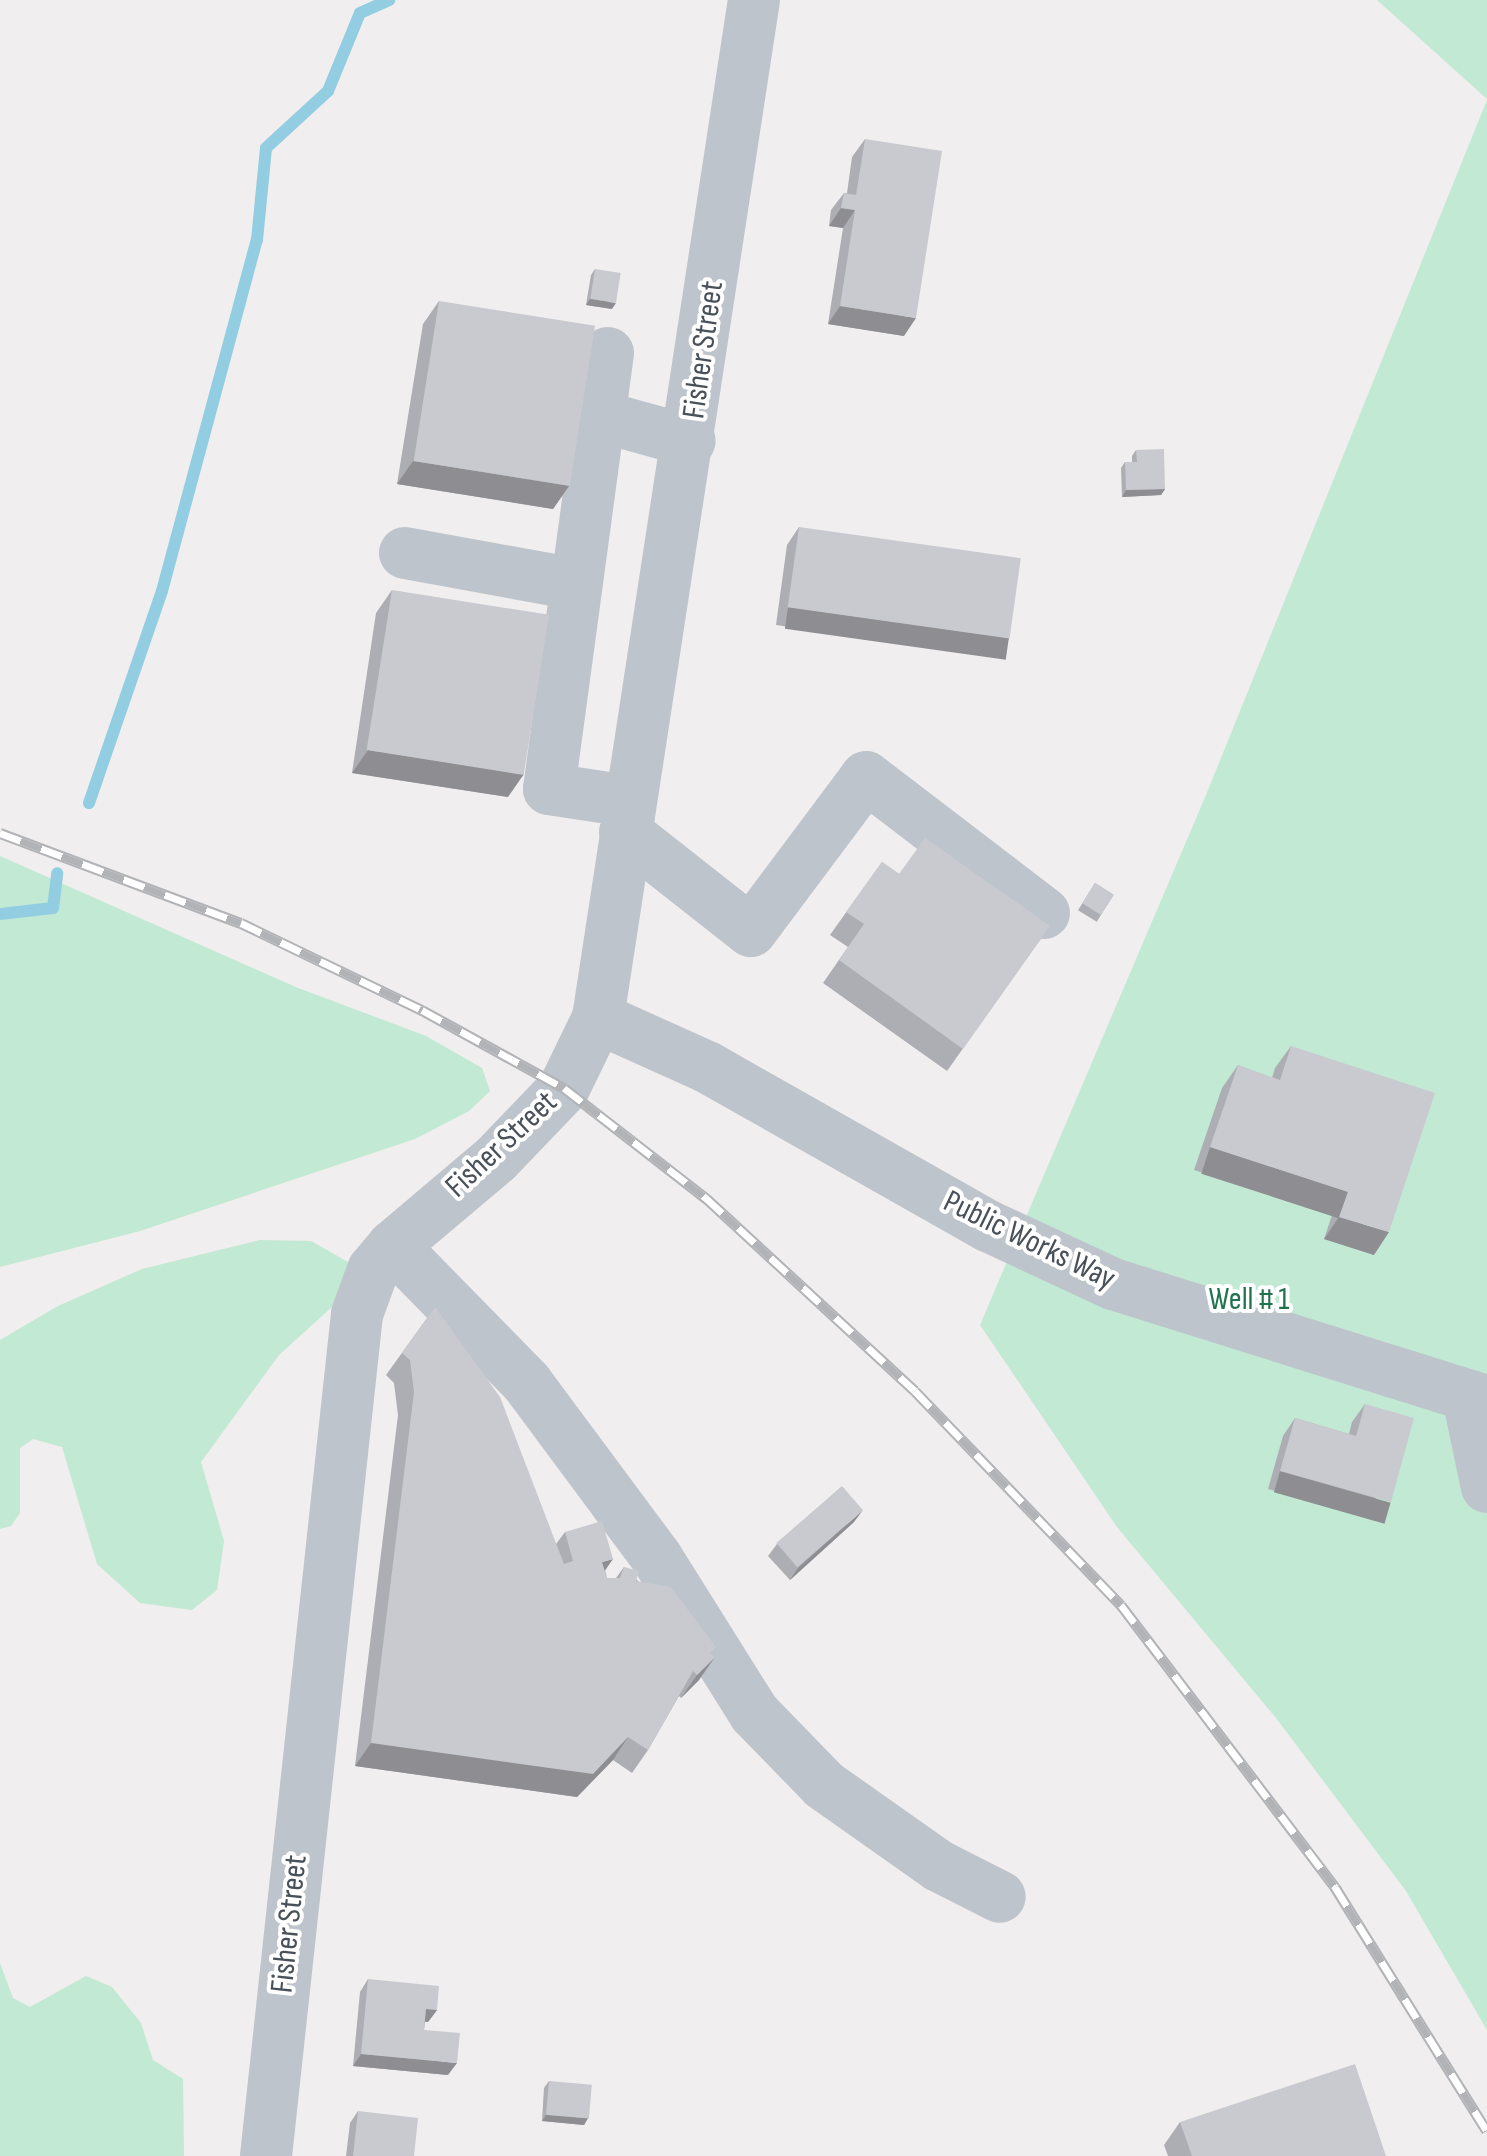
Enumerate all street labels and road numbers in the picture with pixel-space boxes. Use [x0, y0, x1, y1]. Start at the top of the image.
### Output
street label: Fisher Street [675, 279, 733, 421]
street label: Fisher Street [438, 1084, 566, 1206]
street label: Public Works Way [937, 1183, 1121, 1299]
street label: Fisher Street [264, 1853, 316, 1995]

